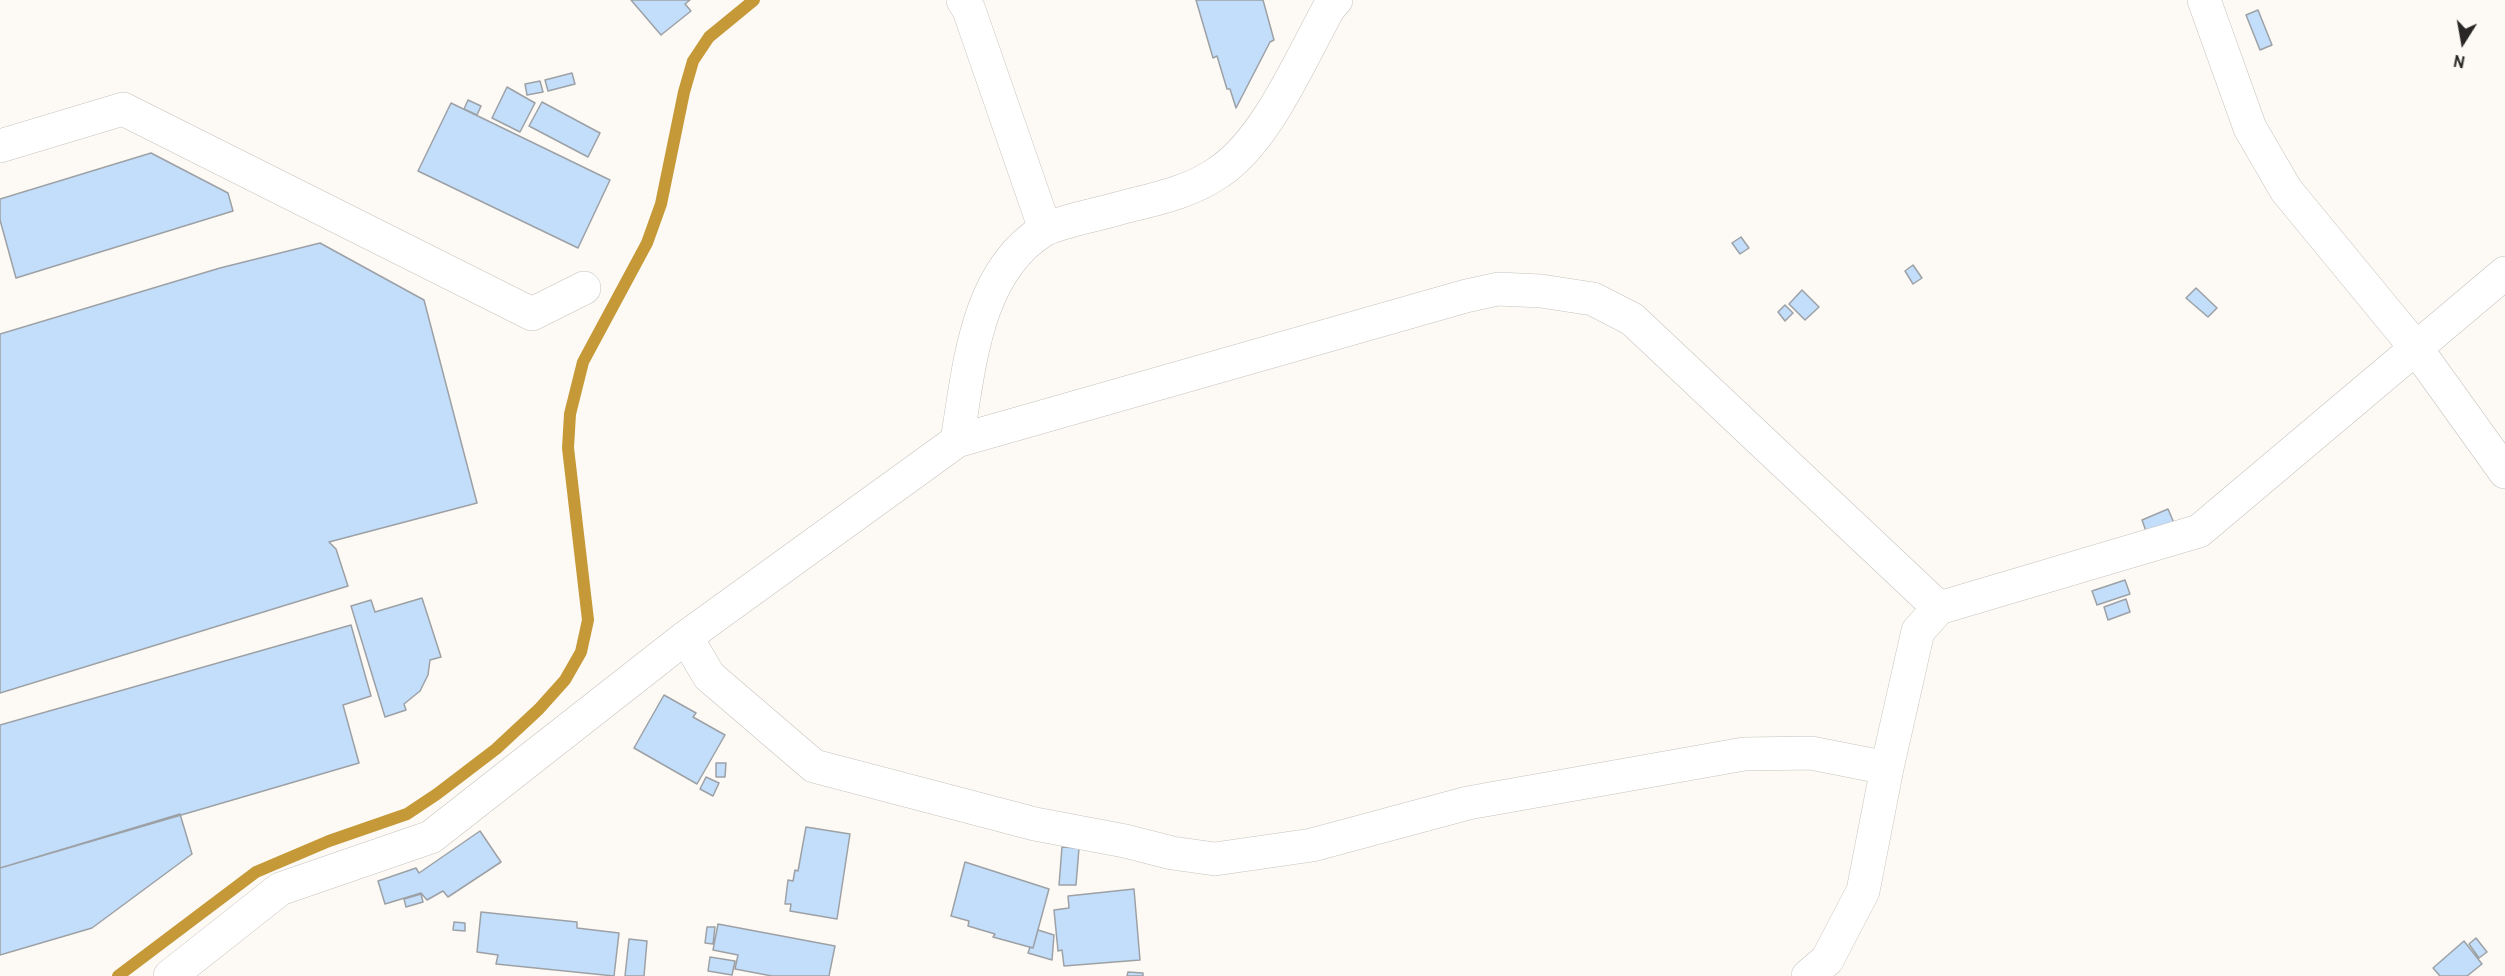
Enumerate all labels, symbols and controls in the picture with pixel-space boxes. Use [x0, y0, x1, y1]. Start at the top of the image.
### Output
north arrow [2433, 12, 2493, 72]
text: N [2452, 49, 2467, 71]

